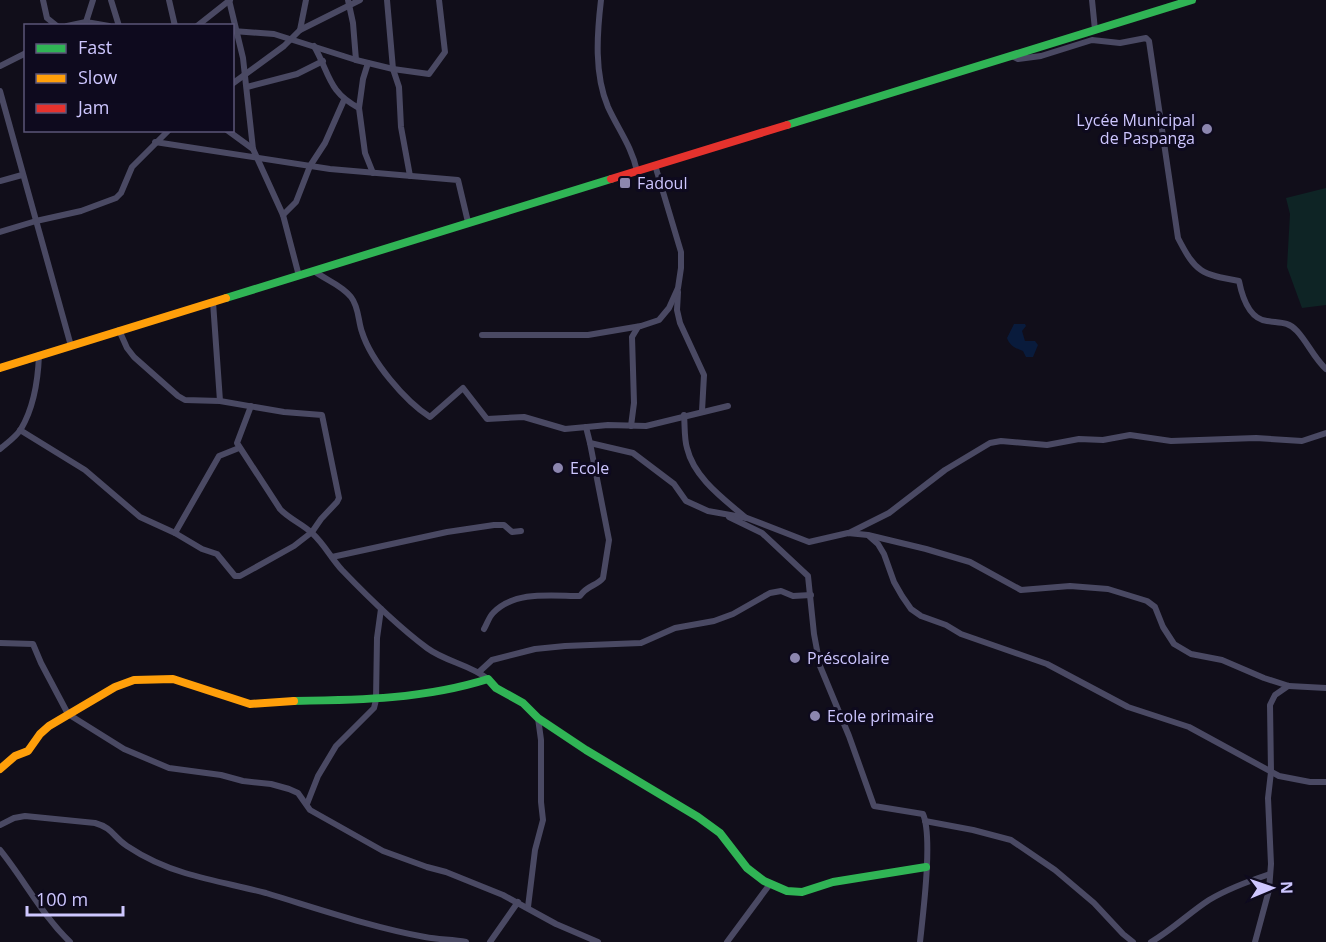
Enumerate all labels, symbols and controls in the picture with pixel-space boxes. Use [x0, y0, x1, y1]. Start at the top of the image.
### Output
legend [24, 24, 234, 132]
text: Fast [78, 35, 112, 59]
text: Slow [78, 65, 117, 89]
text: Jam [76, 95, 110, 119]
place label: Lycée Municipal de Paspanga [1076, 109, 1195, 149]
marker: Lycée Municipal de Paspanga [1200, 122, 1214, 136]
place label: Fadoul [637, 172, 687, 194]
marker: Fadoul [618, 176, 632, 190]
place label: Ecole [570, 457, 609, 479]
marker: Ecole [551, 461, 565, 475]
place label: Préscolaire [807, 647, 890, 669]
marker: Préscolaire [788, 651, 802, 665]
place label: Ecole primaire [827, 705, 934, 727]
marker: Ecole primaire [808, 709, 822, 723]
north arrow [1242, 858, 1302, 918]
scale bar [27, 879, 123, 917]
text: N [1276, 881, 1298, 894]
text: 100 m [36, 887, 88, 911]

